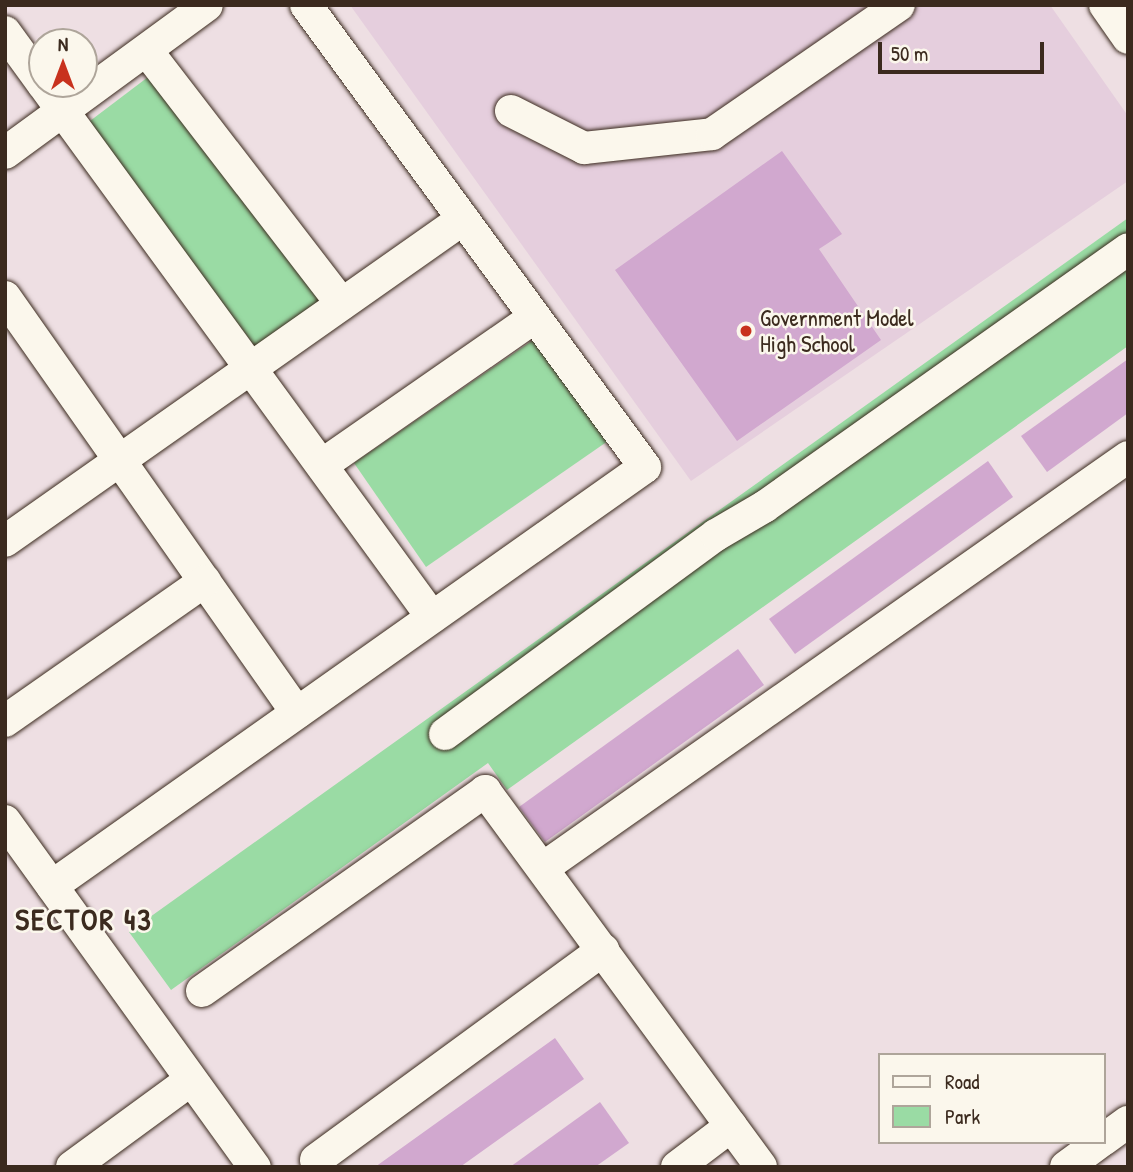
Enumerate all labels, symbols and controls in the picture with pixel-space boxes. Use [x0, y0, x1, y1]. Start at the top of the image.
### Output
north arrow [28, 28, 98, 98]
scale bar [881, 28, 1047, 72]
text: N [58, 31, 68, 57]
text: 50 m [891, 39, 928, 68]
place label: Government Model High School [760, 304, 914, 358]
marker: Government Model High School [738, 323, 754, 339]
district label: SECTOR 43 [16, 901, 152, 937]
legend [878, 1053, 1105, 1144]
text: Road [945, 1067, 979, 1096]
text: Park [945, 1102, 980, 1131]

